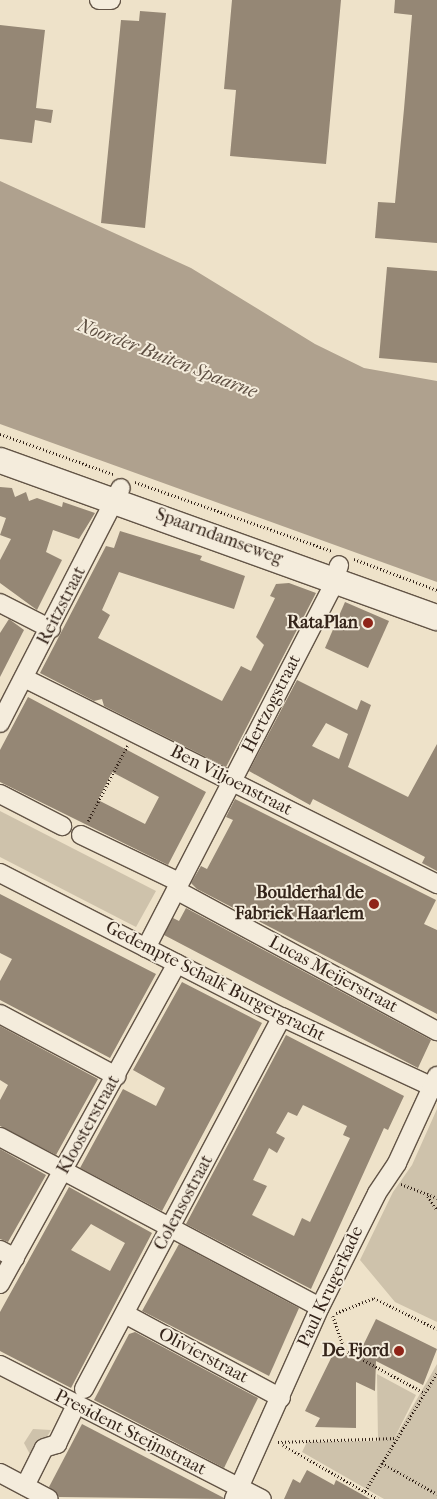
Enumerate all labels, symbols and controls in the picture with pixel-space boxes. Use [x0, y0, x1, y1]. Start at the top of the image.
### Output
water label: Noorder Buiten Spaarne [74, 314, 260, 404]
street label: Spaarndamseweg [152, 504, 286, 570]
street label: Reitzstraat [33, 563, 91, 649]
place label: RataPlan [287, 612, 358, 634]
marker: RataPlan [362, 617, 374, 629]
street label: Hertzogstraat [238, 651, 306, 757]
street label: Ben Viljoenstraat [167, 741, 295, 821]
place label: Boulderhal de Fabriek Haarlem [235, 883, 364, 926]
marker: Boulderhal de Fabriek Haarlem [368, 898, 380, 910]
street label: Gedempte Schalk Burgergracht [102, 917, 328, 1047]
street label: Lucas Meijerstraat [265, 932, 401, 1018]
street label: Kloosterstraat [53, 1072, 125, 1178]
street label: Colensostraat [150, 1152, 218, 1254]
street label: Paul Krugerkade [293, 1223, 369, 1351]
street label: Olivierstraat [154, 1323, 252, 1389]
place label: De Fjord [322, 1340, 389, 1362]
marker: De Fjord [393, 1345, 405, 1357]
street label: President Steijnstraat [51, 1385, 209, 1481]

